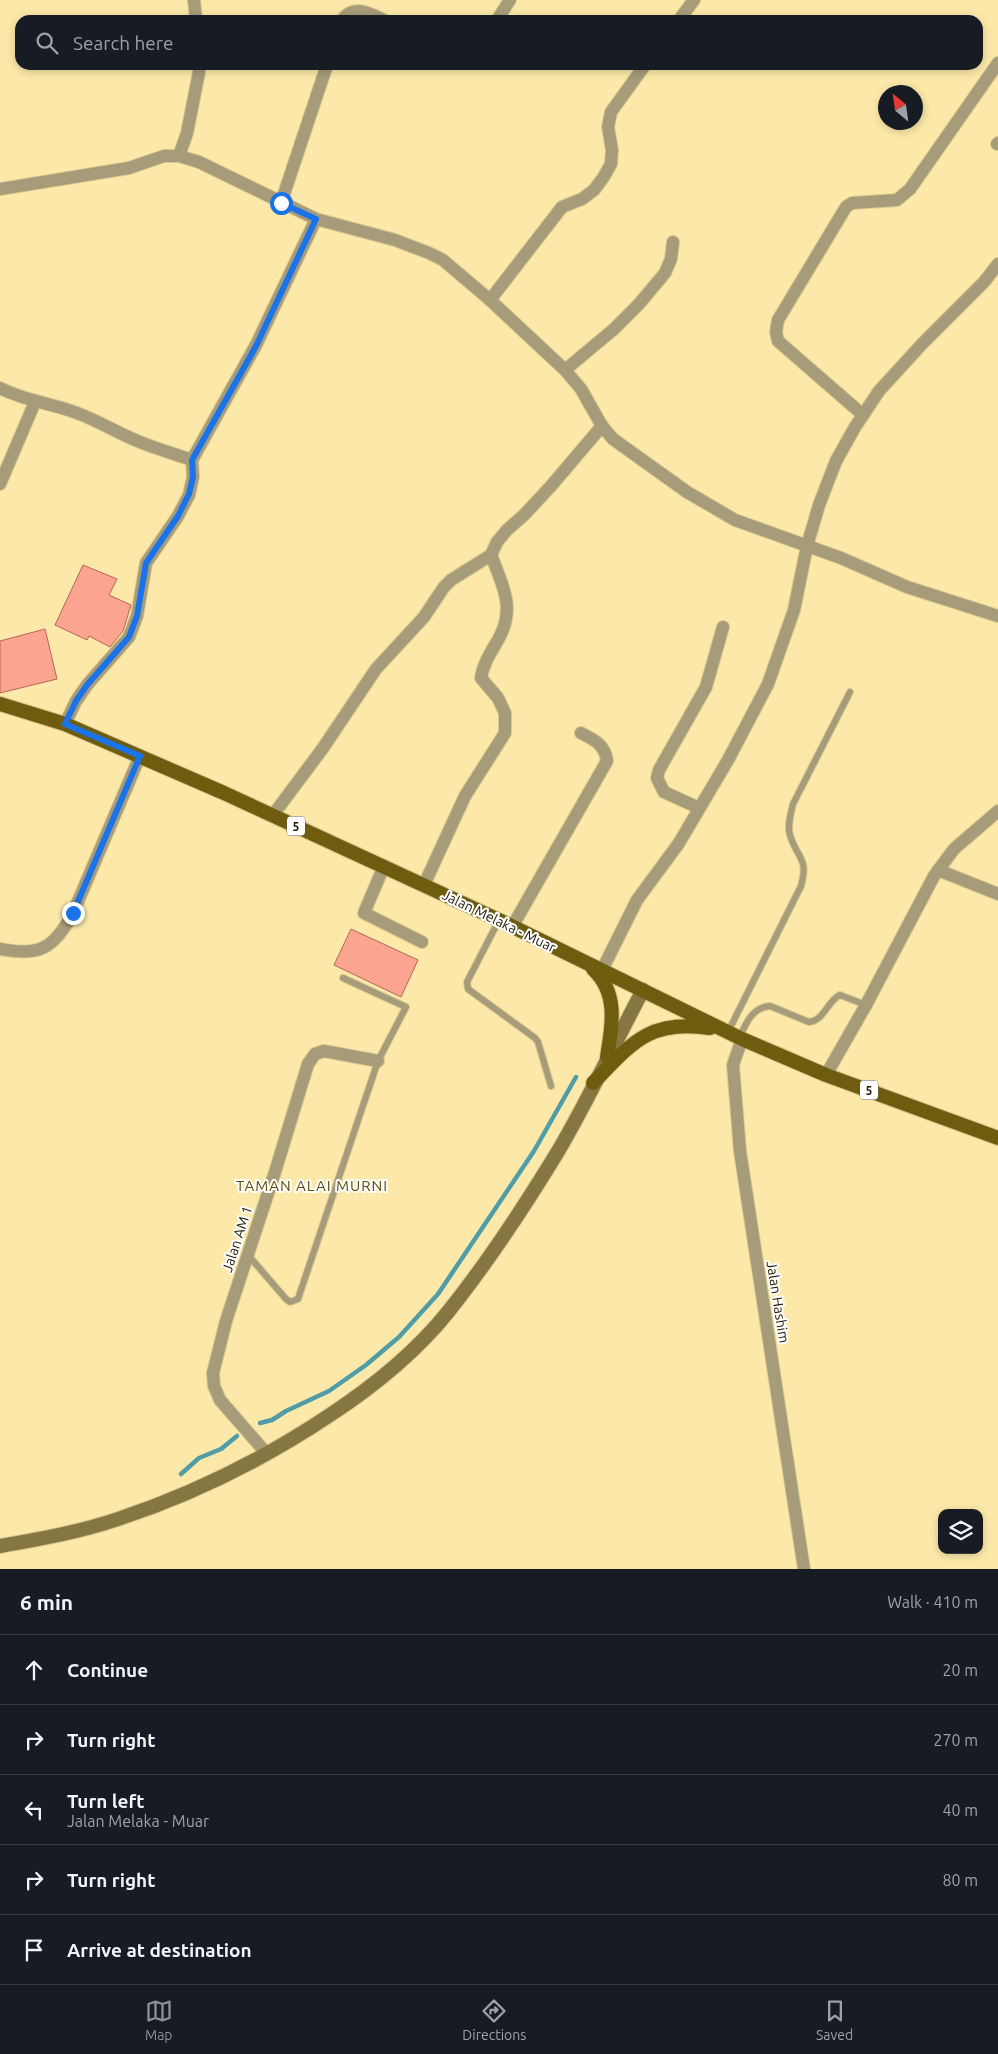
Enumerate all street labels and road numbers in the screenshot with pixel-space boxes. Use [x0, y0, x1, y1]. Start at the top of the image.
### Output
road number: 5 [287, 816, 305, 836]
street label: Jalan Melaka - Muar [440, 887, 559, 956]
road number: 5 [860, 1080, 878, 1100]
street label: Jalan AM 1 [219, 1204, 255, 1274]
street label: Jalan Hashim [764, 1260, 792, 1344]

